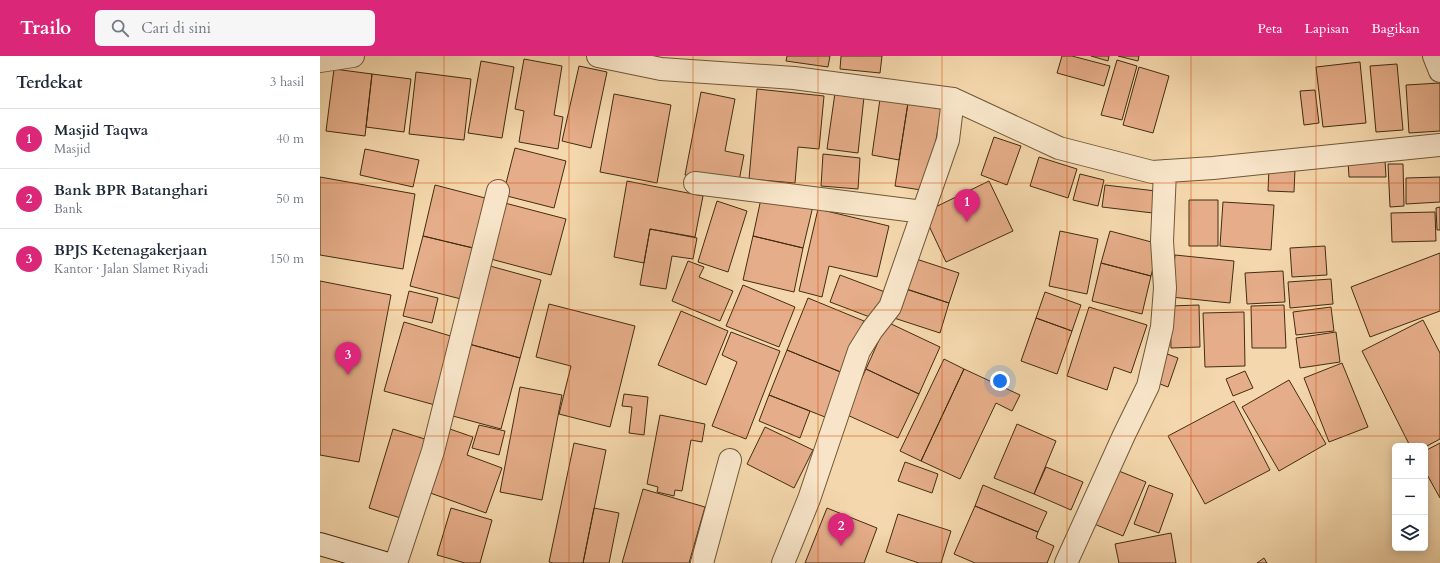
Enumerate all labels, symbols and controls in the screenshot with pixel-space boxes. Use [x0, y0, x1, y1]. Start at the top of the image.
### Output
search box [95, 10, 375, 46]
text: Trailo [20, 15, 71, 41]
icon: search [109, 17, 131, 39]
text: Cari di sini [141, 18, 211, 38]
text: Peta [1257, 19, 1283, 38]
text: Lapisan [1305, 19, 1349, 38]
text: Bagikan [1371, 19, 1420, 38]
text: Terdekat [16, 71, 82, 94]
text: 3 hasil [270, 73, 304, 91]
text: Masjid Taqwa [54, 120, 148, 140]
text: 1 [26, 130, 32, 148]
text: 40 m [276, 130, 304, 148]
text: Masjid [54, 140, 90, 158]
text: Bank BPR Batanghari [54, 180, 208, 200]
pin: 1 [954, 189, 980, 222]
text: 2 [26, 190, 32, 208]
text: 50 m [276, 190, 304, 208]
text: Bank [54, 200, 83, 218]
text: BPJS Ketenagakerjaan [54, 240, 207, 260]
text: 3 [26, 250, 32, 268]
text: 150 m [270, 250, 304, 268]
text: Kantor · Jalan Slamet Riyadi [54, 260, 208, 278]
pin: 3 [335, 342, 361, 375]
your location [990, 371, 1010, 391]
map controls [1392, 443, 1428, 551]
button: + [1392, 443, 1428, 479]
button: − [1392, 479, 1428, 515]
pin: 2 [828, 513, 854, 546]
button: layers [1392, 515, 1428, 551]

